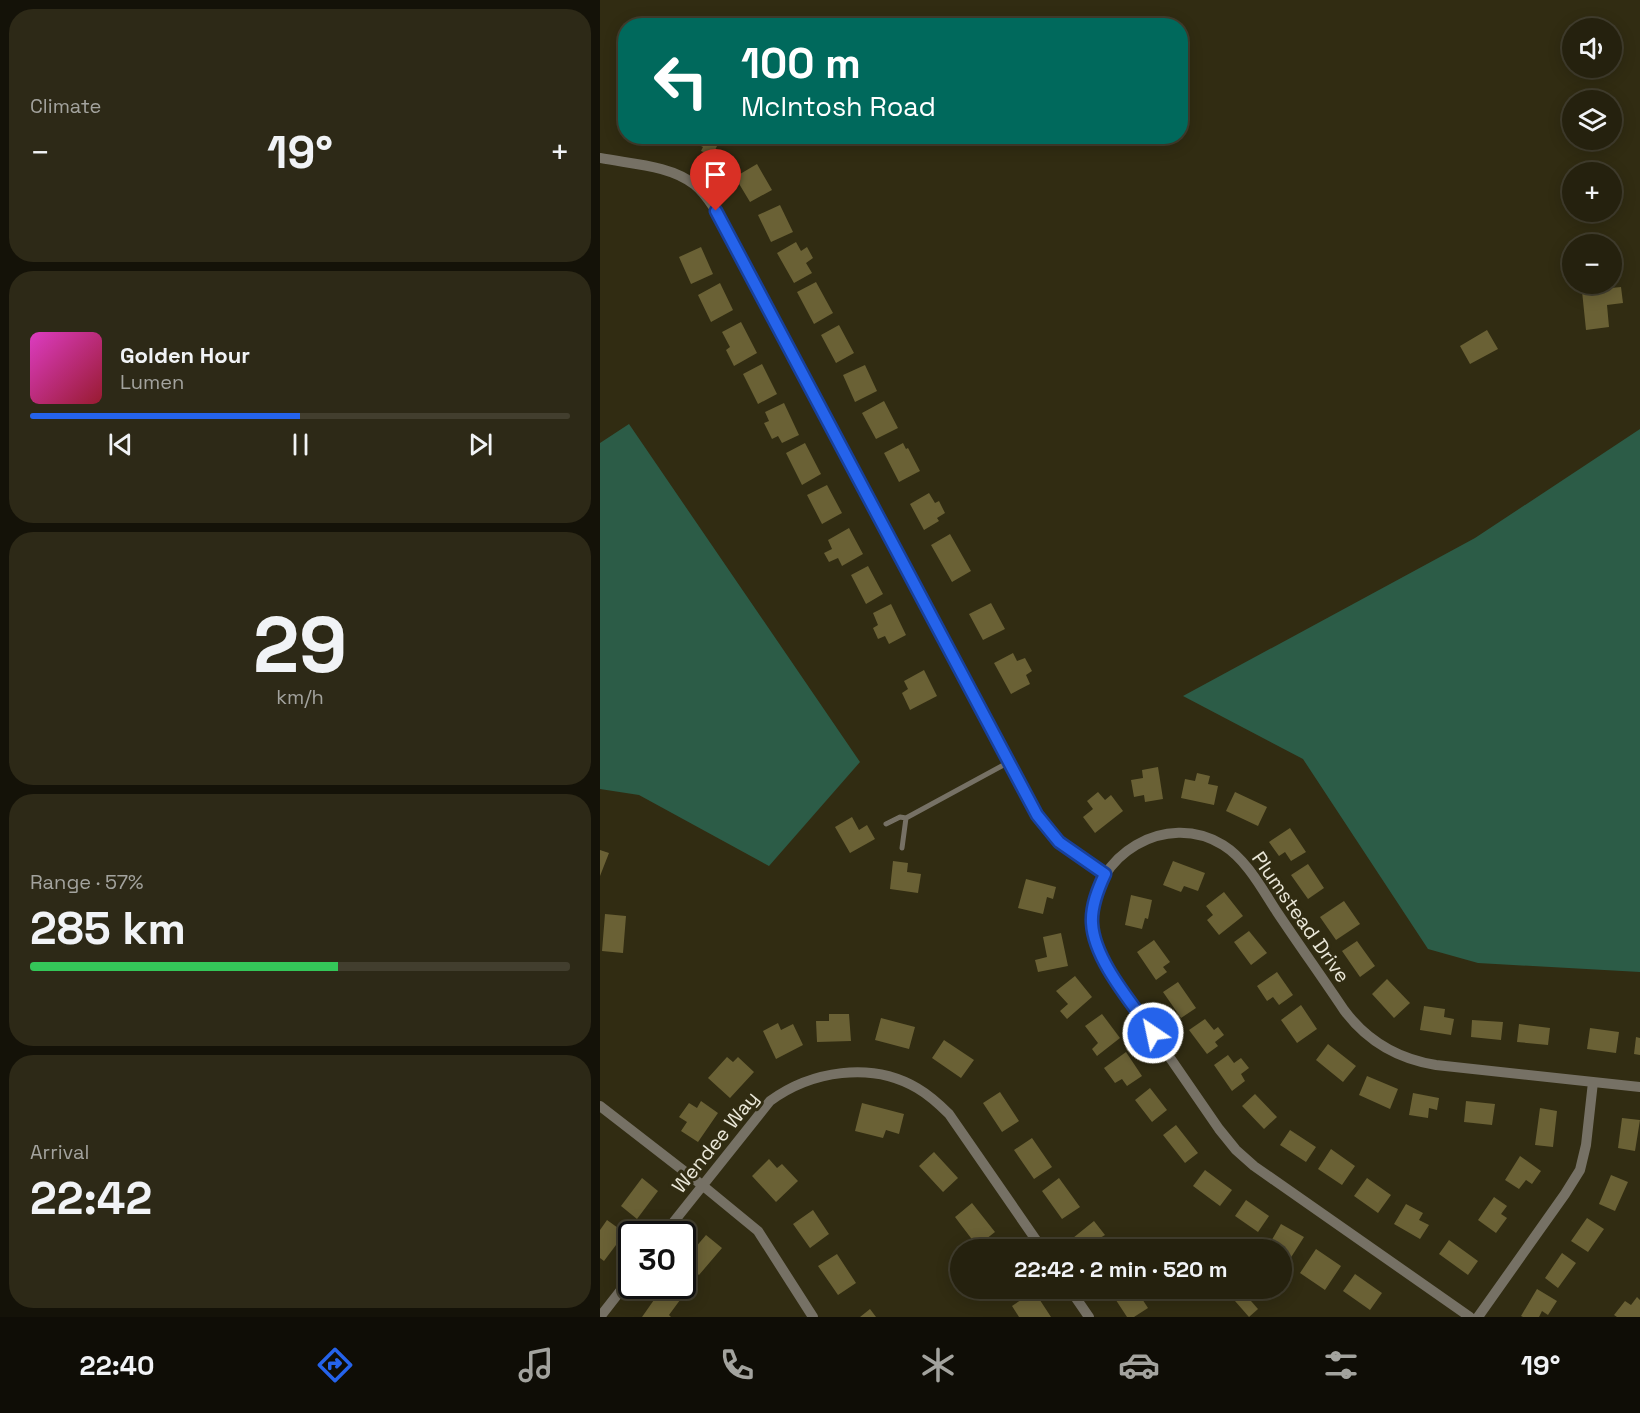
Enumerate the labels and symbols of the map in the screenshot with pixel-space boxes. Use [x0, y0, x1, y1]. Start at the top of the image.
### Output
pin [690, 149, 741, 211]
street label: Plumstead Drive [1246, 846, 1356, 988]
position arrow [1121, 1001, 1185, 1065]
street label: Wendee Way [666, 1086, 764, 1198]
speed limit sign: 30 [618, 1221, 696, 1299]

